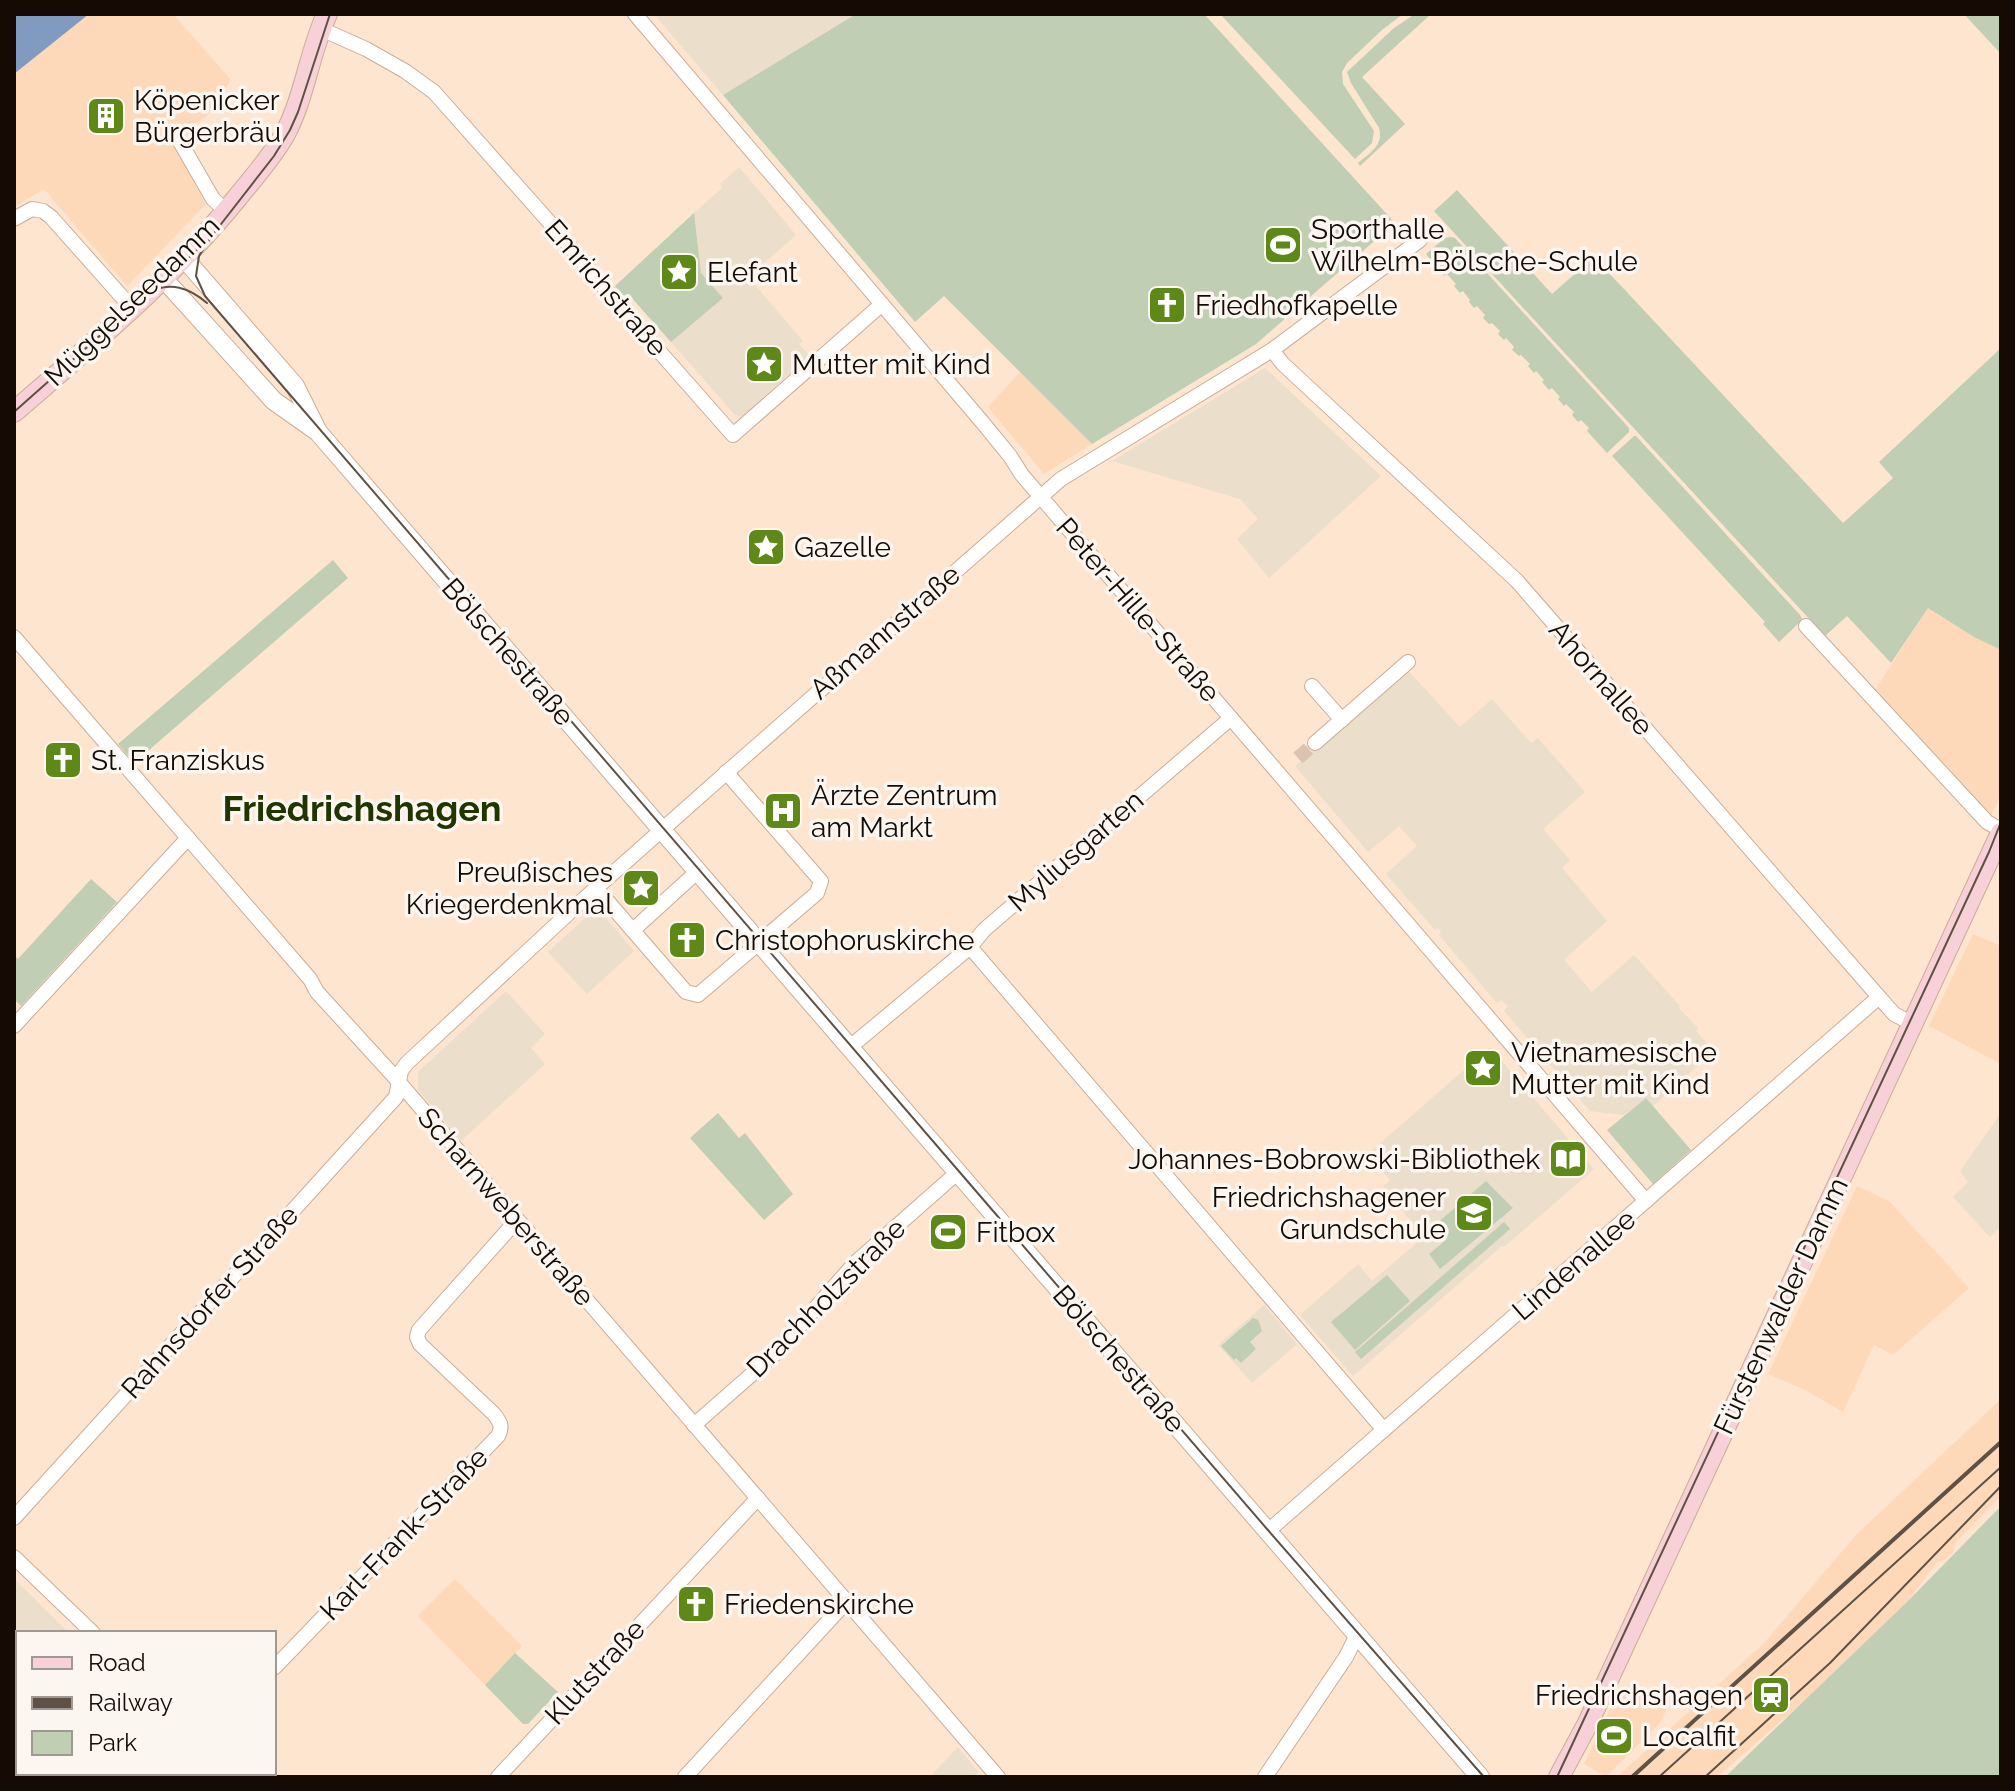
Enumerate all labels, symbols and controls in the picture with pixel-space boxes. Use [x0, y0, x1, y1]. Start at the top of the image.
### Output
place label: Köpenicker Bürgerbräu [134, 84, 281, 149]
building icon: Köpenicker Bürgerbräu [85, 95, 127, 137]
street label: Müggelseedamm [38, 209, 226, 393]
street label: Emrichstraße [538, 213, 674, 363]
place label: Sporthalle Wilhelm-Bölsche-Schule [1311, 213, 1638, 278]
sports icon: Sporthalle Wilhelm-Bölsche-Schule [1262, 224, 1304, 266]
place icon: Elefant [658, 251, 700, 293]
place label: Elefant [707, 256, 799, 289]
church icon: Friedhofkapelle [1146, 284, 1188, 326]
place label: Friedhofkapelle [1195, 289, 1398, 322]
place icon: Mutter mit Kind [743, 343, 785, 385]
place label: Mutter mit Kind [792, 348, 991, 381]
street label: Peter-Hille-Straße [1049, 511, 1227, 709]
place icon: Gazelle [745, 526, 787, 568]
place label: Gazelle [794, 531, 891, 564]
street label: Aßmannstraße [803, 558, 967, 706]
street label: Bölschestraße [435, 572, 581, 732]
street label: Ahornallee [1542, 614, 1660, 742]
church icon: St. Franziskus [42, 739, 84, 781]
place label: St. Franziskus [91, 744, 265, 777]
place label: Ärzte Zentrum am Markt [811, 779, 998, 844]
street label: Myliusgarten [1002, 783, 1150, 919]
district label: Friedrichshagen [222, 787, 502, 829]
hospital icon: Ärzte Zentrum am Markt [762, 790, 804, 832]
place label: Preußisches Kriegerdenkmal [406, 856, 613, 921]
place icon: Preußisches Kriegerdenkmal [620, 867, 662, 909]
church icon: Christophoruskirche [666, 919, 708, 961]
place label: Christophoruskirche [715, 924, 974, 957]
place label: Vietnamesische Mutter mit Kind [1511, 1036, 1717, 1101]
place icon: Vietnamesische Mutter mit Kind [1462, 1047, 1504, 1089]
street label: Scharnweberstraße [411, 1101, 601, 1313]
library icon: Johannes-Bobrowski-Bibliothek [1547, 1138, 1589, 1180]
place label: Johannes-Bobrowski-Bibliothek [1128, 1143, 1540, 1176]
street label: Fürstenwalder Damm [1707, 1172, 1855, 1440]
place label: Friedrichshagener Grundschule [1212, 1181, 1446, 1246]
school or university icon: Friedrichshagener Grundschule [1453, 1192, 1495, 1234]
street label: Rahnsdorfer Straße [115, 1199, 305, 1405]
street label: Lindenallee [1506, 1203, 1642, 1327]
sports icon: Fitbox [927, 1211, 969, 1253]
street label: Drachholzstraße [740, 1212, 912, 1384]
place label: Fitbox [976, 1216, 1055, 1249]
street label: Bölschestraße [1046, 1279, 1192, 1439]
street label: Karl-Frank-Straße [313, 1441, 495, 1627]
church icon: Friedenskirche [675, 1583, 717, 1625]
place label: Friedenskirche [724, 1588, 914, 1621]
street label: Klutstraße [538, 1613, 652, 1731]
legend [16, 1631, 276, 1775]
text: Road [88, 1648, 146, 1677]
station icon: Friedrichshagen [1750, 1674, 1792, 1716]
place label: Friedrichshagen [1535, 1679, 1743, 1712]
text: Railway [88, 1688, 173, 1717]
sports icon: Localfit [1593, 1715, 1635, 1757]
place label: Localfit [1642, 1720, 1737, 1753]
text: Park [88, 1728, 137, 1757]

